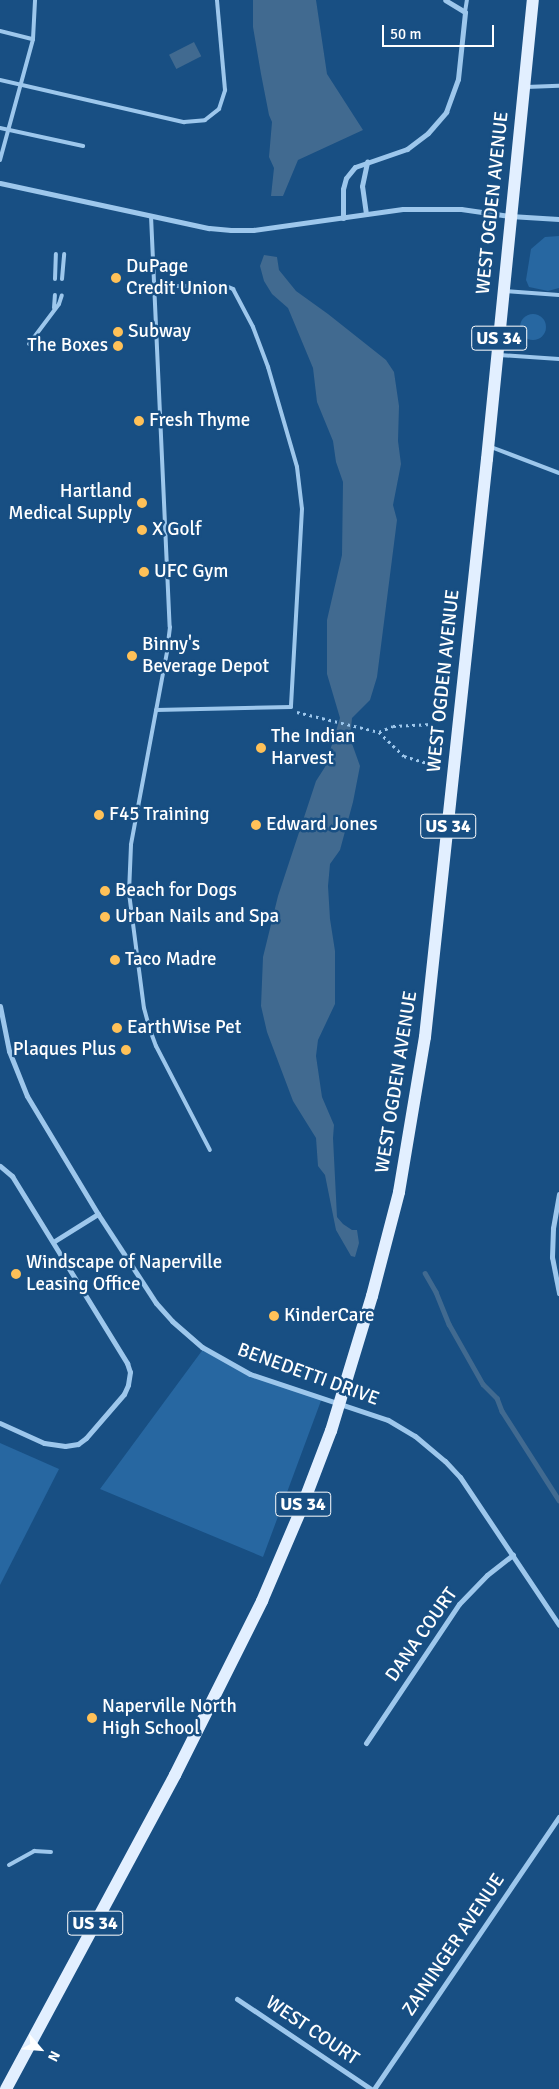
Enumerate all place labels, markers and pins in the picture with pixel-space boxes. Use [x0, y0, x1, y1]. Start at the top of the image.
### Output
place label: DuPage Credit Union [126, 256, 228, 300]
marker: DuPage Credit Union [110, 272, 122, 284]
place label: Subway [128, 321, 191, 343]
marker: Subway [112, 326, 124, 338]
place label: The Boxes [27, 335, 108, 357]
marker: The Boxes [112, 340, 124, 352]
place label: Fresh Thyme [149, 410, 250, 432]
marker: Fresh Thyme [133, 415, 145, 427]
place label: Hartland Medical Supply [8, 481, 132, 525]
marker: Hartland Medical Supply [136, 497, 148, 509]
place label: X Golf [152, 519, 201, 541]
marker: X Golf [136, 524, 148, 536]
place label: UFC Gym [154, 561, 228, 583]
marker: UFC Gym [138, 566, 150, 578]
place label: Binny's Beverage Depot [142, 634, 269, 678]
marker: Binny's Beverage Depot [126, 650, 138, 662]
place label: The Indian Harvest [271, 726, 355, 770]
marker: The Indian Harvest [255, 742, 267, 754]
place label: F45 Training [109, 804, 210, 826]
marker: F45 Training [93, 809, 105, 821]
place label: Edward Jones [266, 814, 377, 836]
marker: Edward Jones [250, 819, 262, 831]
place label: Beach for Dogs [115, 880, 237, 902]
marker: Beach for Dogs [99, 885, 111, 897]
place label: Urban Nails and Spa [115, 906, 279, 928]
marker: Urban Nails and Spa [99, 911, 111, 923]
place label: Taco Madre [125, 949, 217, 971]
marker: Taco Madre [109, 954, 121, 966]
place label: EarthWise Pet [127, 1017, 241, 1039]
marker: EarthWise Pet [111, 1022, 123, 1034]
place label: Plaques Plus [13, 1039, 116, 1061]
marker: Plaques Plus [120, 1044, 132, 1056]
place label: Windscape of Naperville Leasing Office [26, 1252, 222, 1296]
marker: Windscape of Naperville Leasing Office [10, 1268, 22, 1280]
place label: KinderCare [284, 1305, 375, 1327]
marker: KinderCare [268, 1310, 280, 1322]
place label: Naperville North High School [102, 1696, 237, 1740]
marker: Naperville North High School [86, 1712, 98, 1724]

